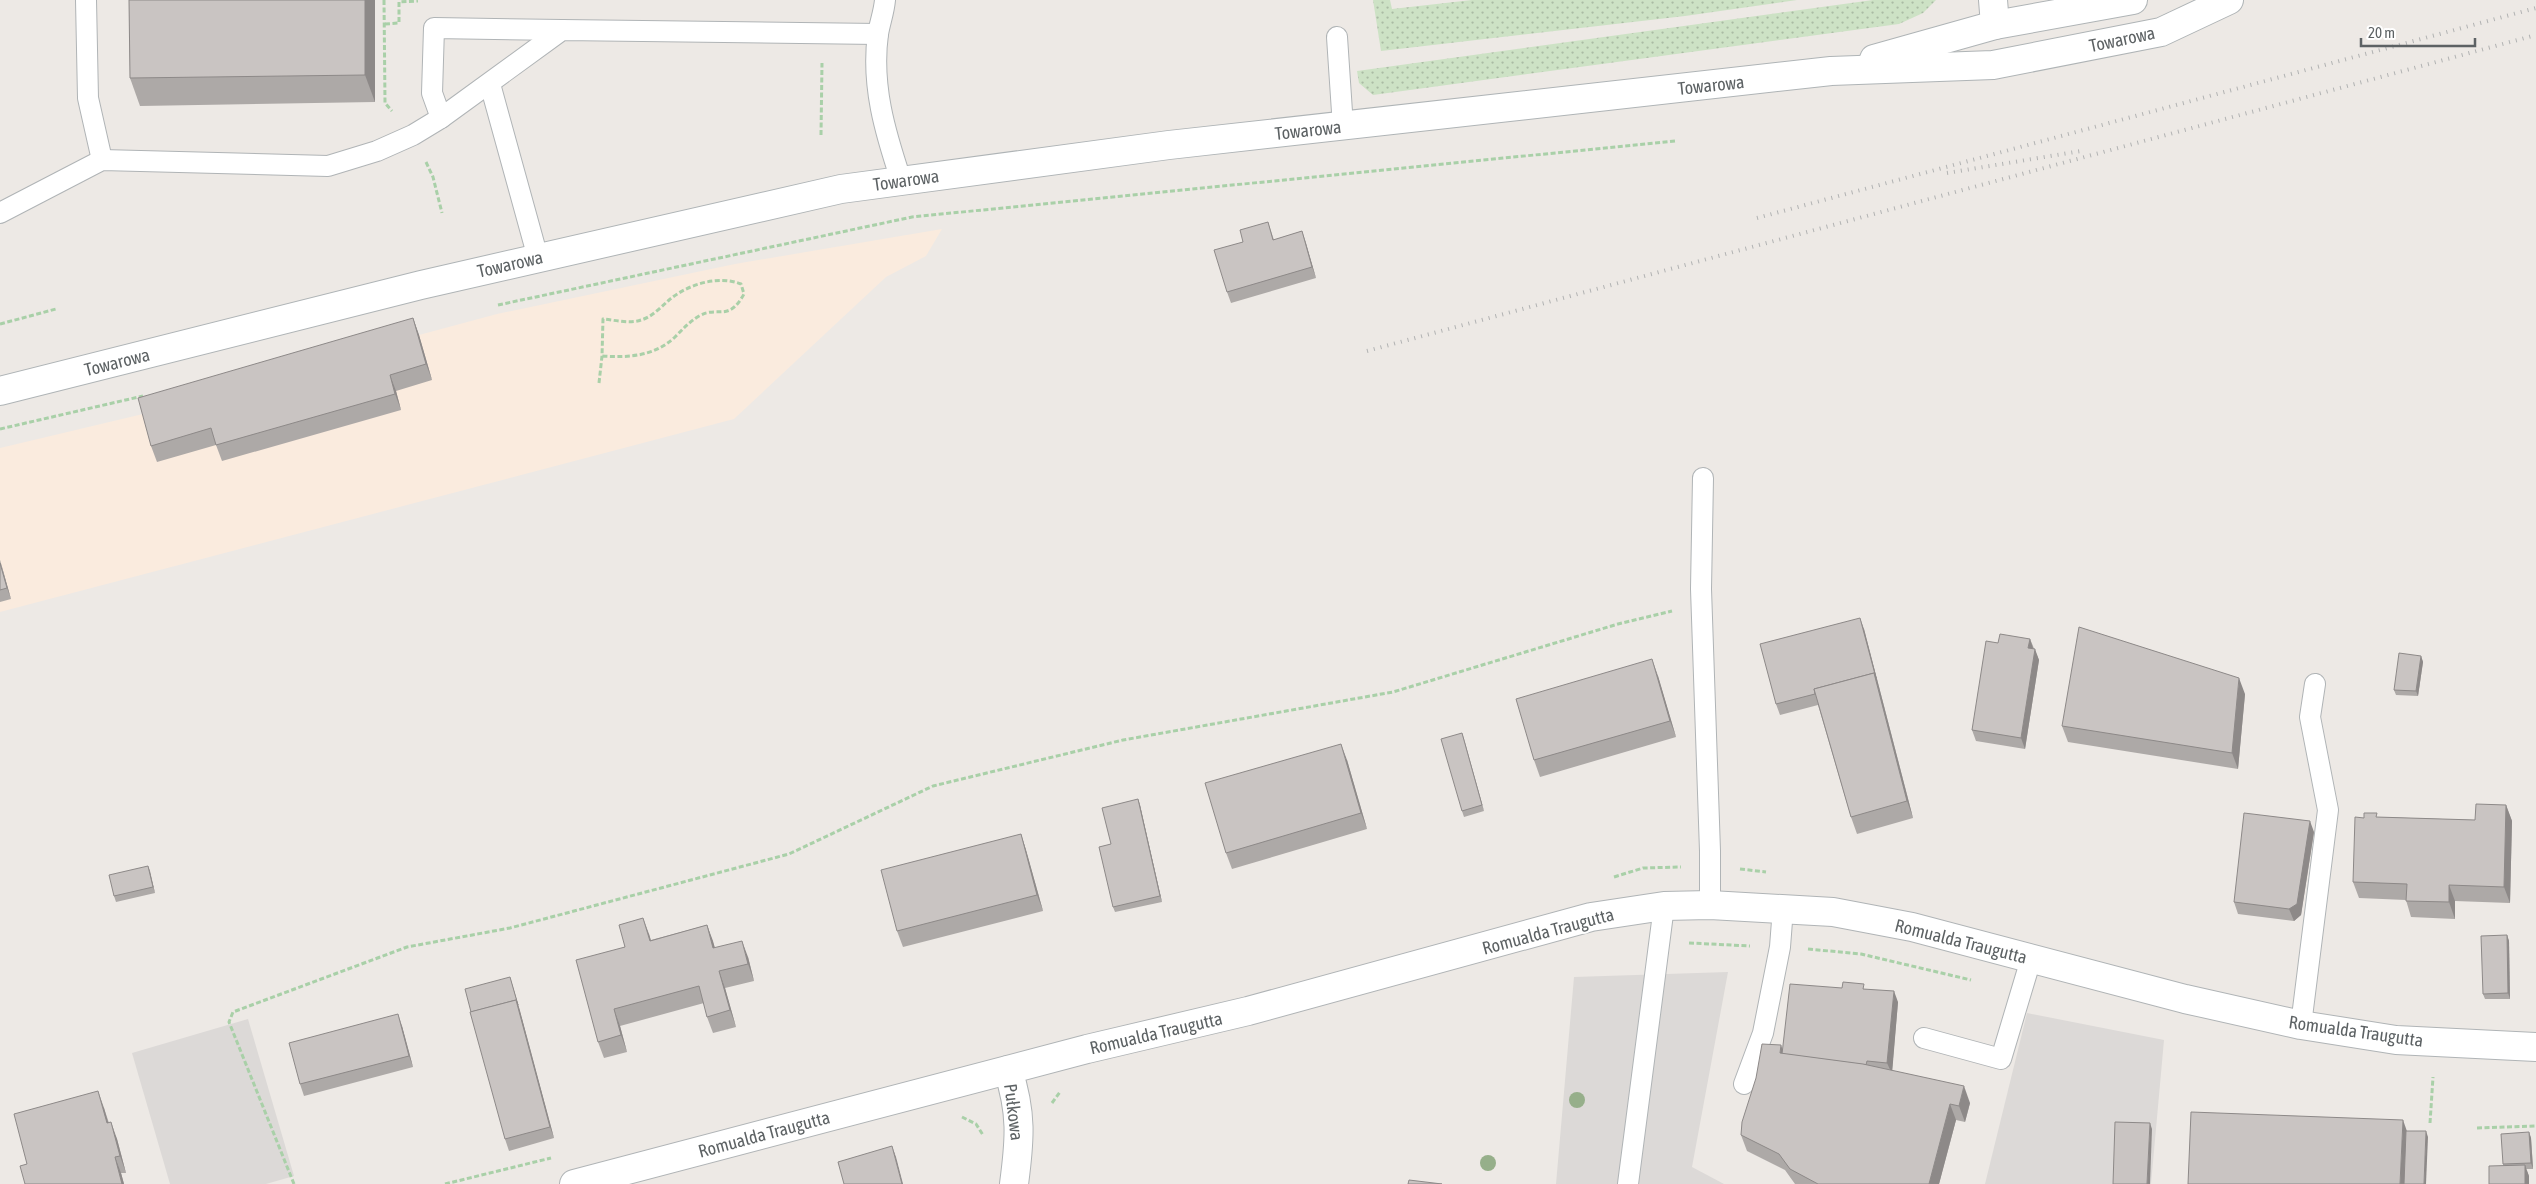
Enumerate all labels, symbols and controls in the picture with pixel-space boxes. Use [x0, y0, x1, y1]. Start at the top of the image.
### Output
scale bar [2361, 15, 2475, 47]
street label: Towarowa [2087, 22, 2157, 56]
text: 20 m [2368, 24, 2395, 41]
street label: Towarowa [1677, 71, 1745, 99]
street label: Towarowa [1274, 116, 1342, 144]
street label: Towarowa [872, 165, 940, 195]
street label: Towarowa [475, 246, 545, 282]
street label: Towarowa [82, 344, 152, 380]
street label: Romualda Traugutta [1480, 903, 1616, 959]
street label: Romualda Traugutta [1893, 914, 2029, 968]
street label: Romualda Traugutta [1088, 1008, 1224, 1058]
street label: Romualda Traugutta [2287, 1011, 2425, 1051]
street label: Pułkowa [1000, 1082, 1028, 1142]
street label: Romualda Traugutta [696, 1106, 832, 1162]

